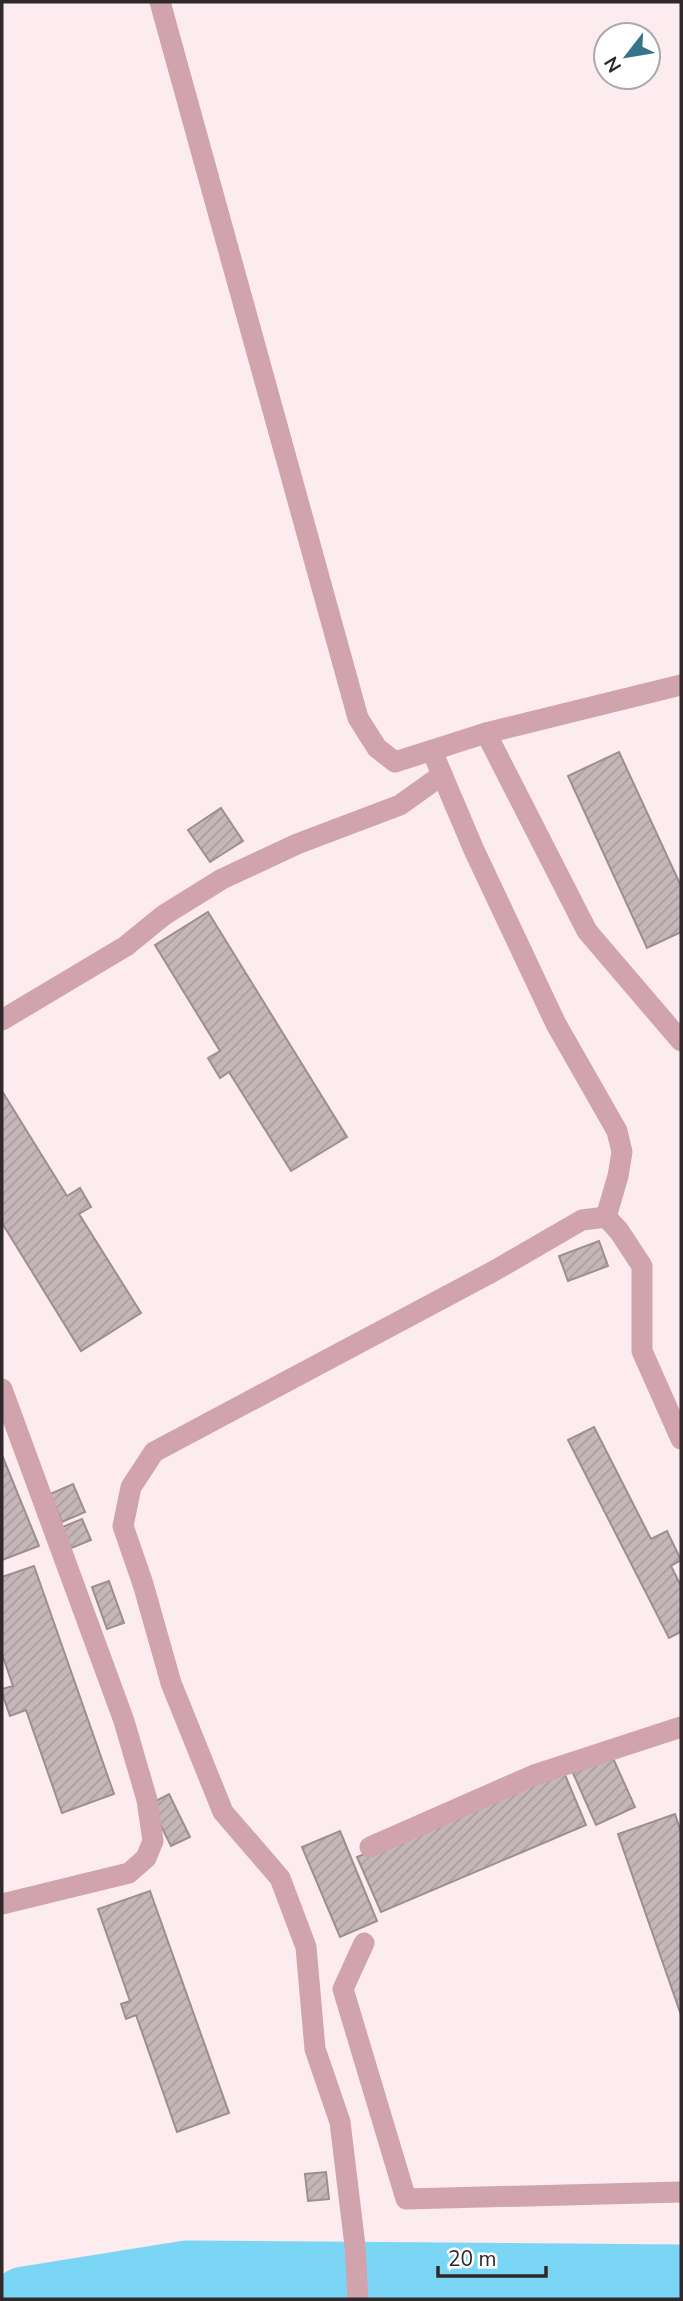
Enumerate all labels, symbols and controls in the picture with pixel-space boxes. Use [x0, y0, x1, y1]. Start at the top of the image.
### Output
north arrow [592, 21, 662, 91]
text: N [598, 51, 628, 77]
scale bar [438, 2234, 546, 2278]
text: 20 m [448, 2245, 497, 2273]

